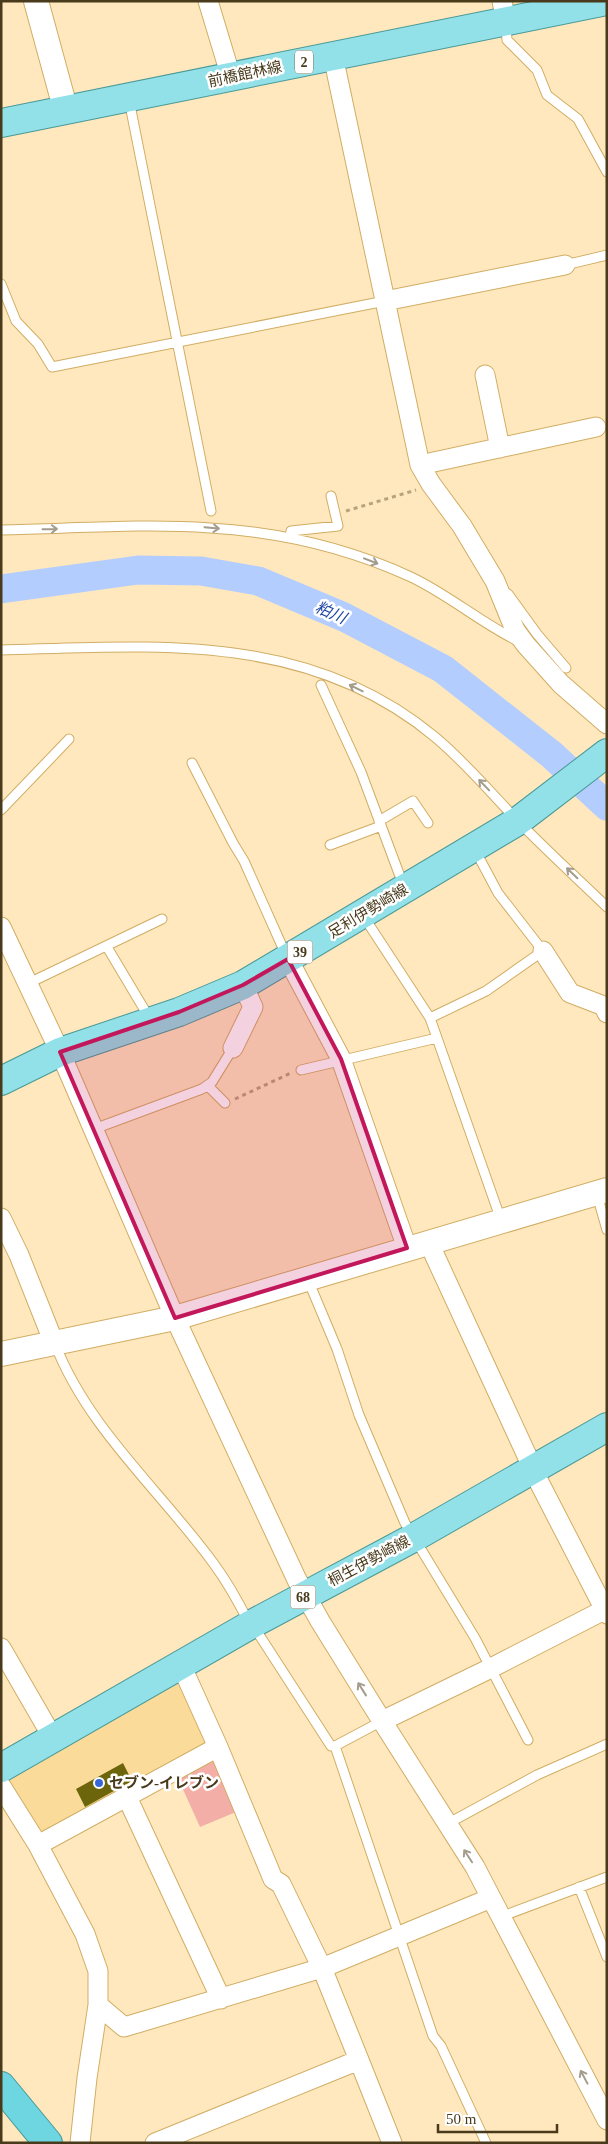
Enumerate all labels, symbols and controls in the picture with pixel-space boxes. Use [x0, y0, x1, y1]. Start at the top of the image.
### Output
road number: 2 [295, 51, 313, 74]
street label: 前橋館林線 [207, 58, 283, 90]
one-way arrow [42, 524, 58, 534]
one-way arrow [204, 524, 220, 533]
one-way arrow [363, 557, 378, 566]
water label: 粕川 [313, 598, 351, 628]
one-way arrow [349, 683, 364, 692]
one-way arrow [478, 779, 491, 791]
one-way arrow [566, 867, 578, 879]
street label: 足利伊勢崎線 [325, 881, 411, 941]
road number: 39 [288, 940, 312, 964]
street label: 桐生伊勢崎線 [326, 1533, 412, 1589]
road number: 68 [290, 1585, 316, 1608]
one-way arrow [356, 1683, 366, 1697]
place label: セブン-イレブン [109, 1774, 219, 1791]
marker: セブン-イレブン [93, 1777, 105, 1789]
one-way arrow [463, 1849, 473, 1863]
one-way arrow [579, 2069, 589, 2084]
scale bar [438, 2102, 557, 2134]
text: 50 m [446, 2111, 477, 2127]

